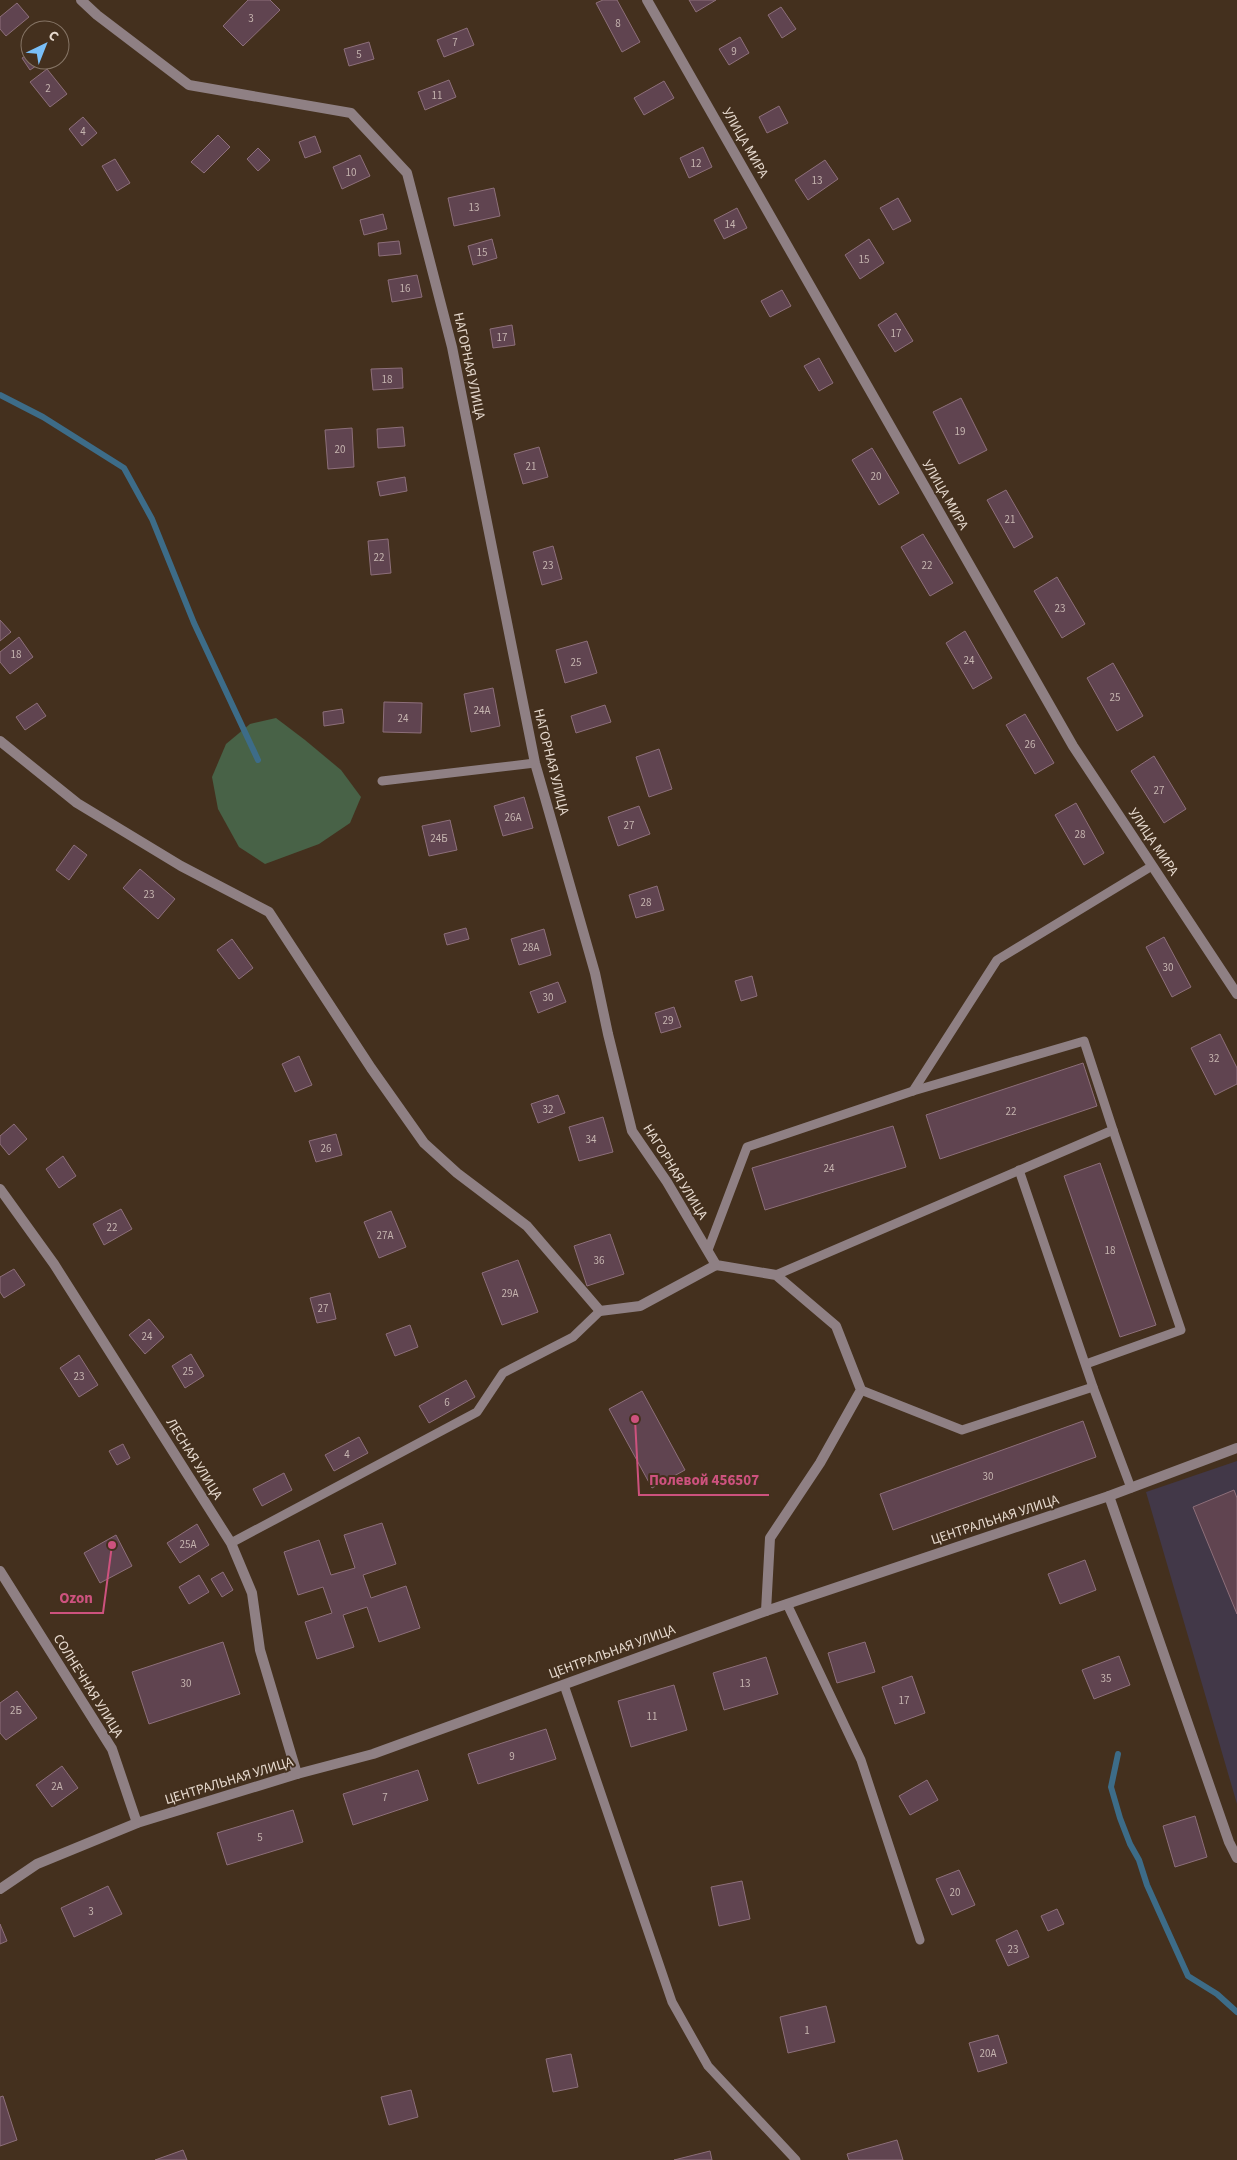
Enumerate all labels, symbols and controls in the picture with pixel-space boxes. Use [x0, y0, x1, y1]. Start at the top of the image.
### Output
house number: 3 [248, 11, 254, 26]
house number: 8 [615, 16, 621, 31]
north arrow [20, 20, 70, 70]
text: С [43, 26, 63, 46]
house number: 7 [452, 35, 458, 50]
house number: 9 [731, 44, 737, 59]
house number: 5 [356, 47, 362, 62]
house number: 2 [45, 81, 51, 96]
house number: 11 [432, 88, 442, 103]
street label: УЛИЦА МИРА [717, 104, 773, 182]
house number: 4 [80, 124, 86, 139]
house number: 12 [691, 156, 701, 171]
house number: 10 [346, 165, 356, 180]
house number: 13 [812, 173, 822, 188]
house number: 13 [469, 200, 479, 215]
house number: 14 [725, 217, 736, 232]
house number: 15 [477, 245, 487, 260]
house number: 15 [859, 252, 869, 267]
house number: 16 [400, 281, 411, 296]
street label: НАГОРНАЯ УЛИЦА [448, 311, 490, 422]
house number: 17 [891, 326, 901, 341]
house number: 17 [497, 330, 507, 345]
house number: 18 [382, 372, 393, 387]
house number: 19 [955, 424, 965, 439]
house number: 20 [335, 442, 345, 457]
street label: УЛИЦА МИРА [917, 456, 973, 534]
house number: 21 [526, 459, 536, 474]
house number: 20 [871, 469, 881, 484]
house number: 21 [1005, 512, 1015, 527]
house number: 22 [374, 550, 384, 565]
house number: 23 [543, 558, 553, 573]
house number: 22 [922, 558, 932, 573]
house number: 23 [1055, 601, 1065, 616]
house number: 18 [11, 647, 22, 662]
house number: 24 [964, 653, 975, 668]
house number: 25 [571, 655, 581, 670]
house number: 25 [1110, 690, 1120, 705]
house number: 24А [474, 703, 490, 718]
street label: НАГОРНАЯ УЛИЦА [528, 707, 574, 818]
house number: 24 [398, 711, 409, 726]
house number: 26 [1025, 737, 1036, 752]
house number: 27 [1154, 783, 1164, 798]
street label: УЛИЦА МИРА [1123, 804, 1183, 880]
house number: 26А [505, 810, 521, 825]
house number: 27 [624, 818, 634, 833]
house number: 28 [1075, 827, 1086, 842]
house number: 24Б [430, 831, 448, 846]
house number: 23 [144, 887, 154, 902]
house number: 28 [641, 895, 652, 910]
house number: 28А [523, 940, 539, 955]
house number: 30 [1163, 960, 1173, 975]
house number: 30 [543, 990, 553, 1005]
house number: 29 [663, 1013, 673, 1028]
house number: 32 [1209, 1051, 1219, 1066]
house number: 32 [543, 1102, 553, 1117]
house number: 22 [1006, 1104, 1016, 1119]
street label: НАГОРНАЯ УЛИЦА [638, 1120, 713, 1224]
house number: 34 [586, 1132, 597, 1147]
house number: 26 [321, 1141, 332, 1156]
house number: 24 [824, 1161, 835, 1176]
house number: 22 [107, 1220, 117, 1235]
house number: 27А [377, 1228, 393, 1243]
house number: 18 [1105, 1243, 1116, 1258]
house number: 36 [594, 1253, 605, 1268]
house number: 29А [502, 1286, 518, 1301]
house number: 27 [318, 1301, 328, 1316]
house number: 24 [142, 1329, 153, 1344]
house number: 25 [183, 1364, 193, 1379]
house number: 23 [74, 1369, 84, 1384]
house number: 6 [444, 1395, 450, 1410]
street label: ЛЕСНАЯ УЛИЦА [161, 1414, 227, 1504]
house number: 4 [344, 1447, 350, 1462]
callout: Полевой 456507 [639, 1465, 769, 1495]
house number: 30 [983, 1469, 993, 1484]
text: Полевой 456507 [649, 1470, 759, 1491]
street label: ЦЕНТРАЛЬНАЯ УЛИЦА [928, 1490, 1062, 1550]
house number: 25А [180, 1537, 196, 1552]
callout: Ozon [50, 1583, 103, 1613]
text: Ozon [59, 1588, 93, 1609]
street label: ЦЕНТРАЛЬНАЯ УЛИЦА [546, 1620, 678, 1684]
street label: СОЛНЕЧНАЯ УЛИЦА [48, 1630, 128, 1742]
house number: 35 [1101, 1671, 1111, 1686]
house number: 30 [181, 1676, 191, 1691]
house number: 13 [740, 1676, 750, 1691]
house number: 17 [899, 1693, 909, 1708]
house number: 2Б [10, 1703, 22, 1718]
house number: 11 [647, 1709, 657, 1724]
house number: 9 [509, 1749, 515, 1764]
street label: ЦЕНТРАЛЬНАЯ УЛИЦА [162, 1752, 296, 1810]
house number: 2А [51, 1779, 63, 1794]
house number: 7 [382, 1790, 388, 1805]
house number: 5 [257, 1830, 263, 1845]
house number: 20 [950, 1885, 960, 1900]
house number: 3 [88, 1904, 94, 1919]
house number: 23 [1008, 1942, 1018, 1957]
house number: 1 [804, 2023, 810, 2038]
house number: 20А [980, 2046, 996, 2061]

